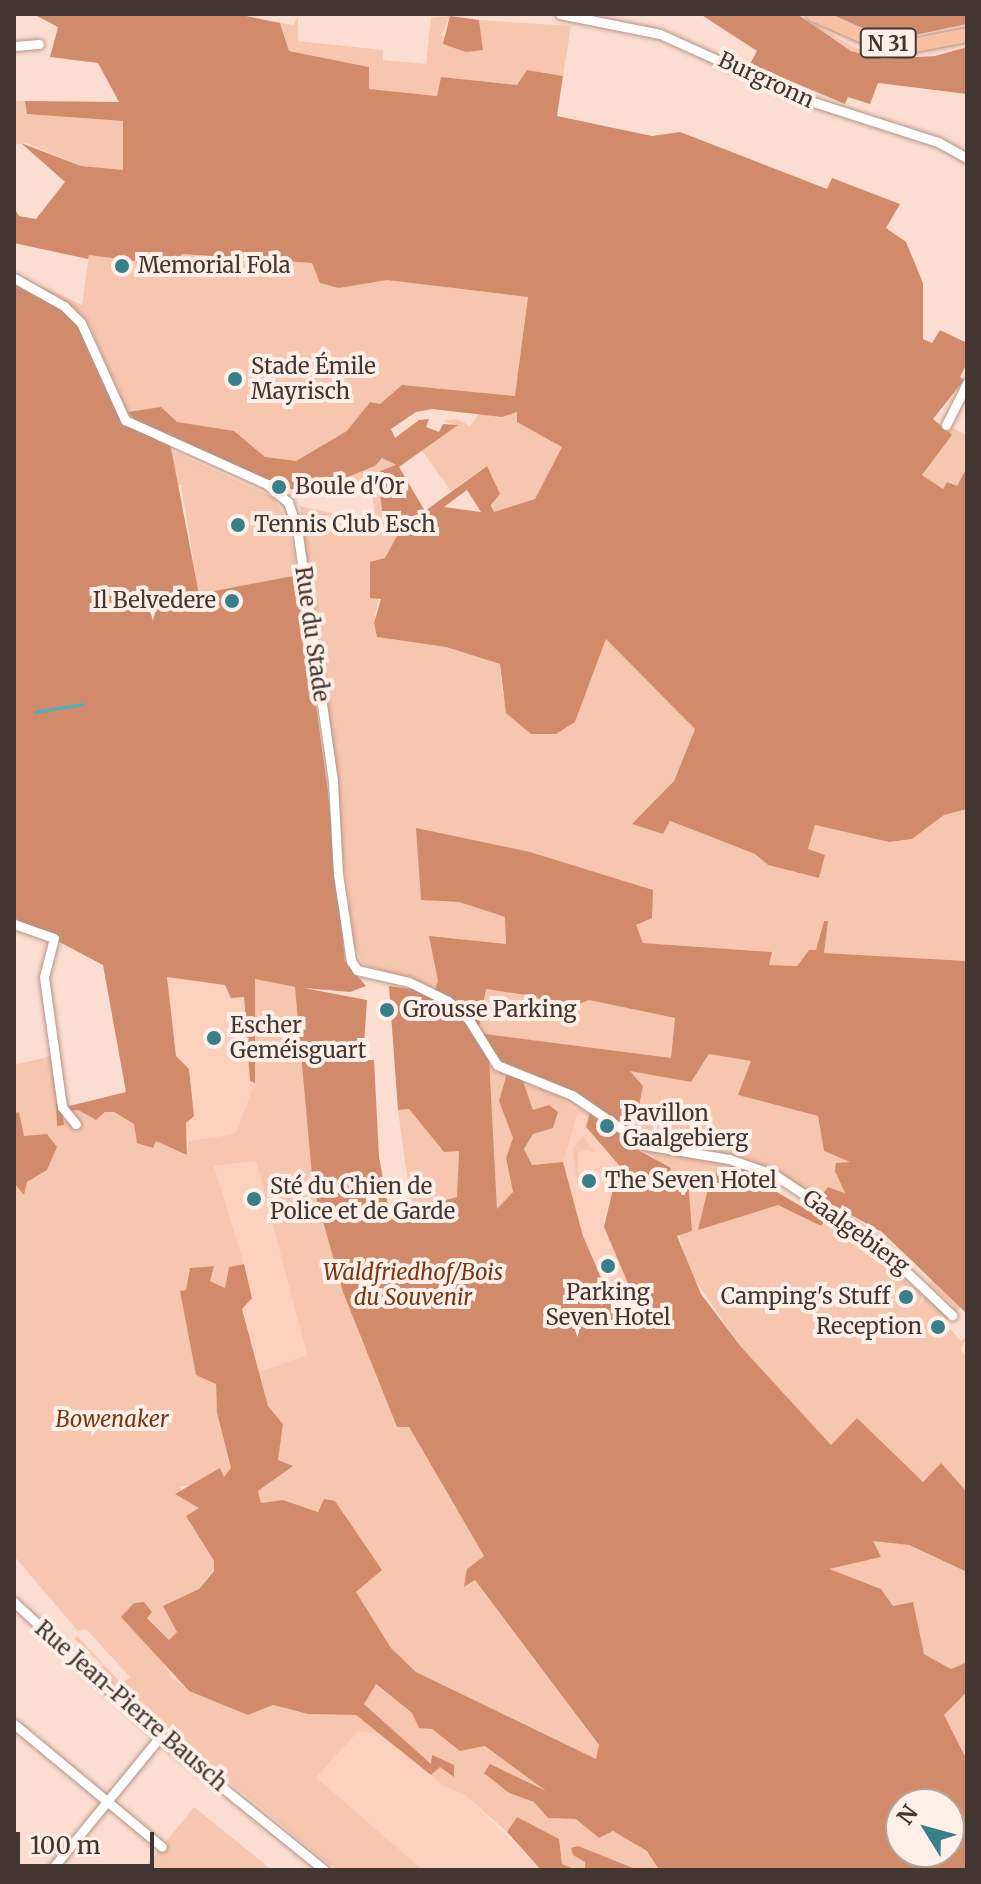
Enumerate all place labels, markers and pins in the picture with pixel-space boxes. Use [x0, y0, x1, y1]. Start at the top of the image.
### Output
place label: Memorial Fola [138, 253, 291, 279]
marker: Memorial Fola [113, 257, 131, 275]
place label: Stade Émile Mayrisch [251, 353, 376, 404]
marker: Stade Émile Mayrisch [226, 370, 244, 388]
place label: Boule d'Or [295, 474, 405, 500]
marker: Boule d'Or [270, 478, 288, 496]
place label: Tennis Club Esch [254, 512, 436, 538]
marker: Tennis Club Esch [229, 516, 247, 534]
place label: Il Belvedere [93, 588, 216, 614]
marker: Il Belvedere [223, 592, 241, 610]
place label: Grousse Parking [403, 997, 577, 1023]
marker: Grousse Parking [378, 1001, 396, 1019]
place label: Escher Geméisguart [230, 1012, 366, 1064]
marker: Escher Geméisguart [205, 1029, 223, 1047]
place label: Pavillon Gaalgebierg [623, 1100, 748, 1152]
marker: Pavillon Gaalgebierg [598, 1117, 616, 1135]
place label: The Seven Hotel [605, 1168, 777, 1194]
marker: The Seven Hotel [580, 1172, 598, 1190]
place label: Sté du Chien de Police et de Garde [270, 1173, 455, 1224]
marker: Sté du Chien de Police et de Garde [245, 1190, 263, 1208]
marker: Parking Seven Hotel [599, 1257, 617, 1275]
place label: Parking Seven Hotel [545, 1279, 671, 1330]
place label: Camping's Stuff [721, 1284, 890, 1310]
marker: Camping's Stuff [897, 1288, 915, 1306]
place label: Reception [816, 1314, 922, 1340]
marker: Reception [929, 1318, 947, 1336]

